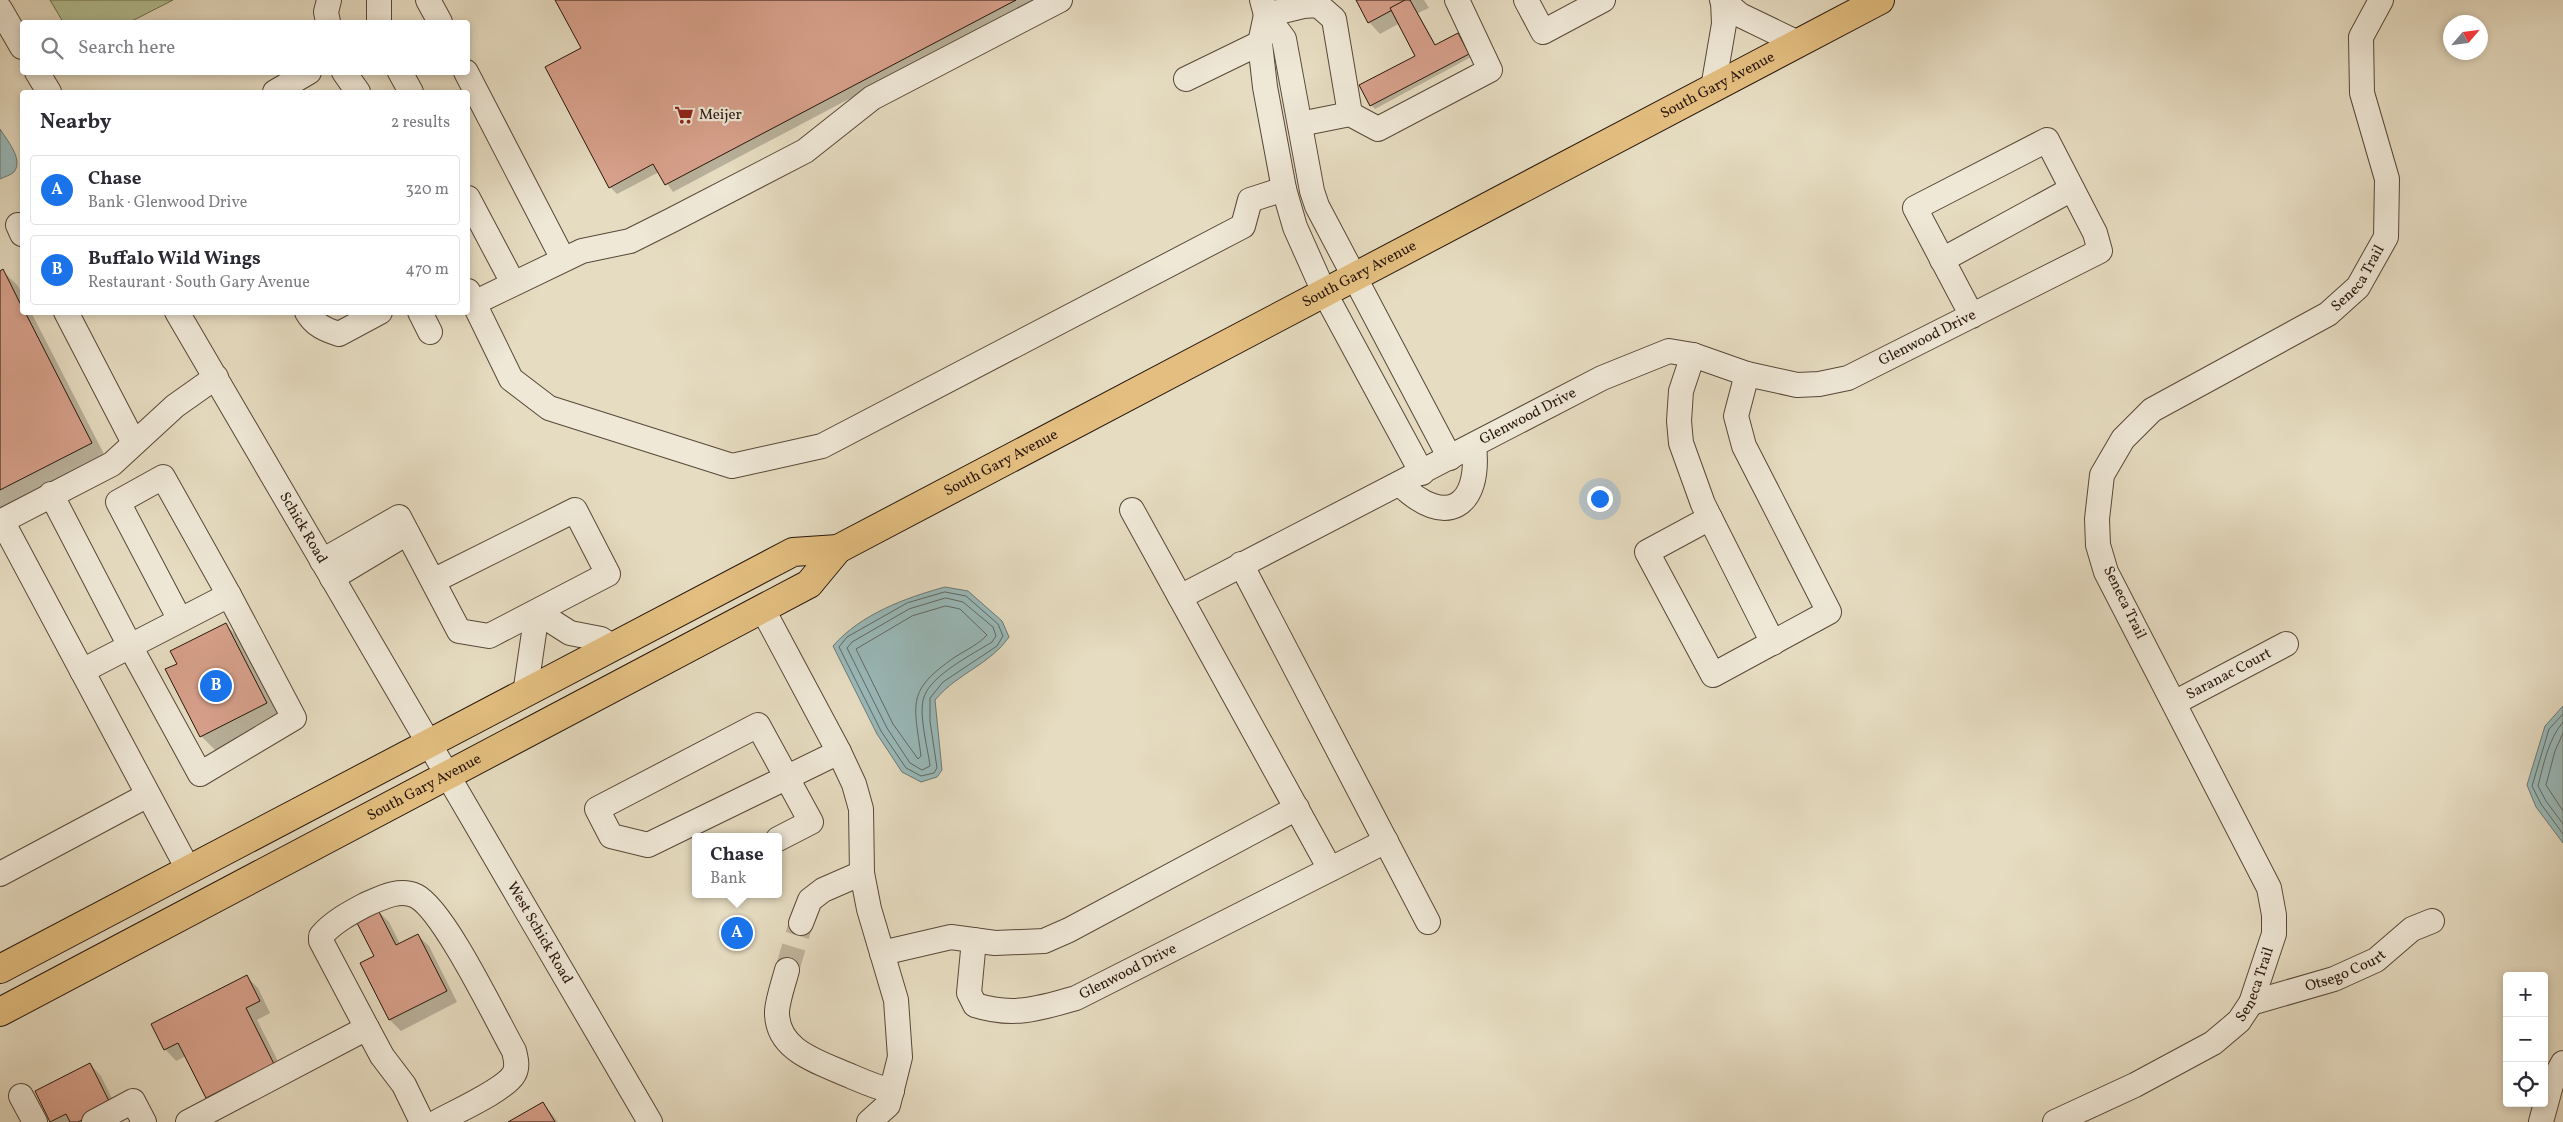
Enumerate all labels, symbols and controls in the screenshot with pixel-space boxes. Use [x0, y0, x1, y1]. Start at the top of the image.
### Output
north arrow [2443, 15, 2488, 60]
search box [20, 20, 470, 75]
icon: search [38, 34, 66, 62]
text: Search here [78, 35, 175, 61]
street label: South Gary Avenue [1657, 47, 1779, 124]
supermarket icon: Meijer [673, 104, 695, 126]
place label: Meijer [699, 105, 742, 126]
text: Nearby [40, 108, 111, 137]
text: 2 results [391, 112, 450, 134]
text: Chase [88, 166, 141, 192]
text: A [51, 179, 63, 201]
text: 320 m [405, 179, 449, 201]
text: Bank · Glenwood Drive [88, 192, 247, 214]
street label: South Gary Avenue [1298, 236, 1420, 313]
street label: Seneca Trail [2327, 241, 2390, 317]
text: Buffalo Wild Wings [88, 246, 261, 272]
text: B [52, 259, 62, 281]
text: 470 m [405, 259, 449, 281]
text: Restaurant · South Gary Avenue [88, 272, 310, 294]
street label: Glenwood Drive [1875, 305, 1980, 371]
street label: Glenwood Drive [1476, 383, 1580, 450]
street label: South Gary Avenue [940, 424, 1062, 502]
your location [1587, 486, 1613, 512]
street label: Schick Road [274, 488, 332, 568]
street label: Seneca Trail [2097, 563, 2151, 643]
street label: Saranac Court [2183, 643, 2275, 705]
pin: B [200, 667, 232, 705]
street label: South Gary Avenue [363, 749, 485, 826]
popup [692, 833, 782, 898]
text: Chase [710, 842, 764, 868]
text: Bank [710, 868, 746, 890]
street label: West Schick Road [501, 878, 578, 988]
pin: A [721, 914, 753, 952]
street label: Glenwood Drive [1076, 938, 1180, 1005]
street label: Seneca Trail [2231, 944, 2279, 1026]
street label: Otsego Court [2303, 945, 2391, 997]
map controls [2503, 972, 2548, 1107]
button: + [2503, 972, 2548, 1017]
button: − [2503, 1017, 2548, 1062]
button: locate [2503, 1062, 2548, 1107]

